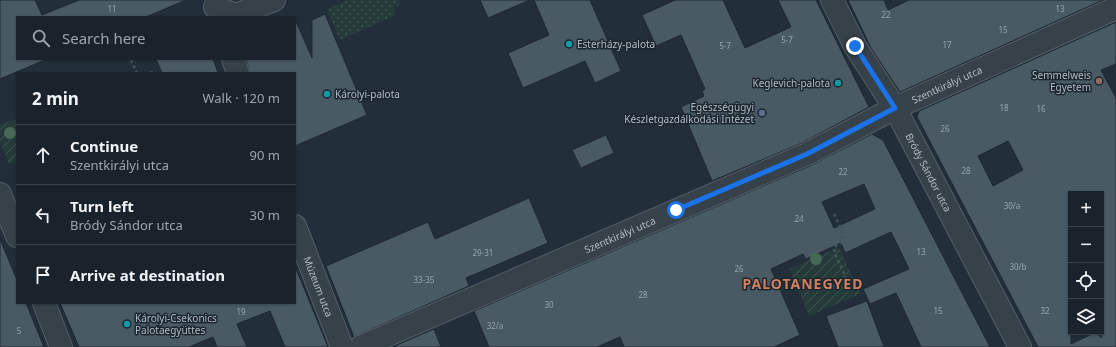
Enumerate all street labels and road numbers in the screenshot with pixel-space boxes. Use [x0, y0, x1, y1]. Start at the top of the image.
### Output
street label: Szentkirályi utca [909, 62, 984, 107]
street label: Bródy Sándor utca [902, 131, 955, 214]
street label: Szentkirályi utca [582, 213, 658, 256]
street label: Múzeum utca [300, 254, 337, 319]

